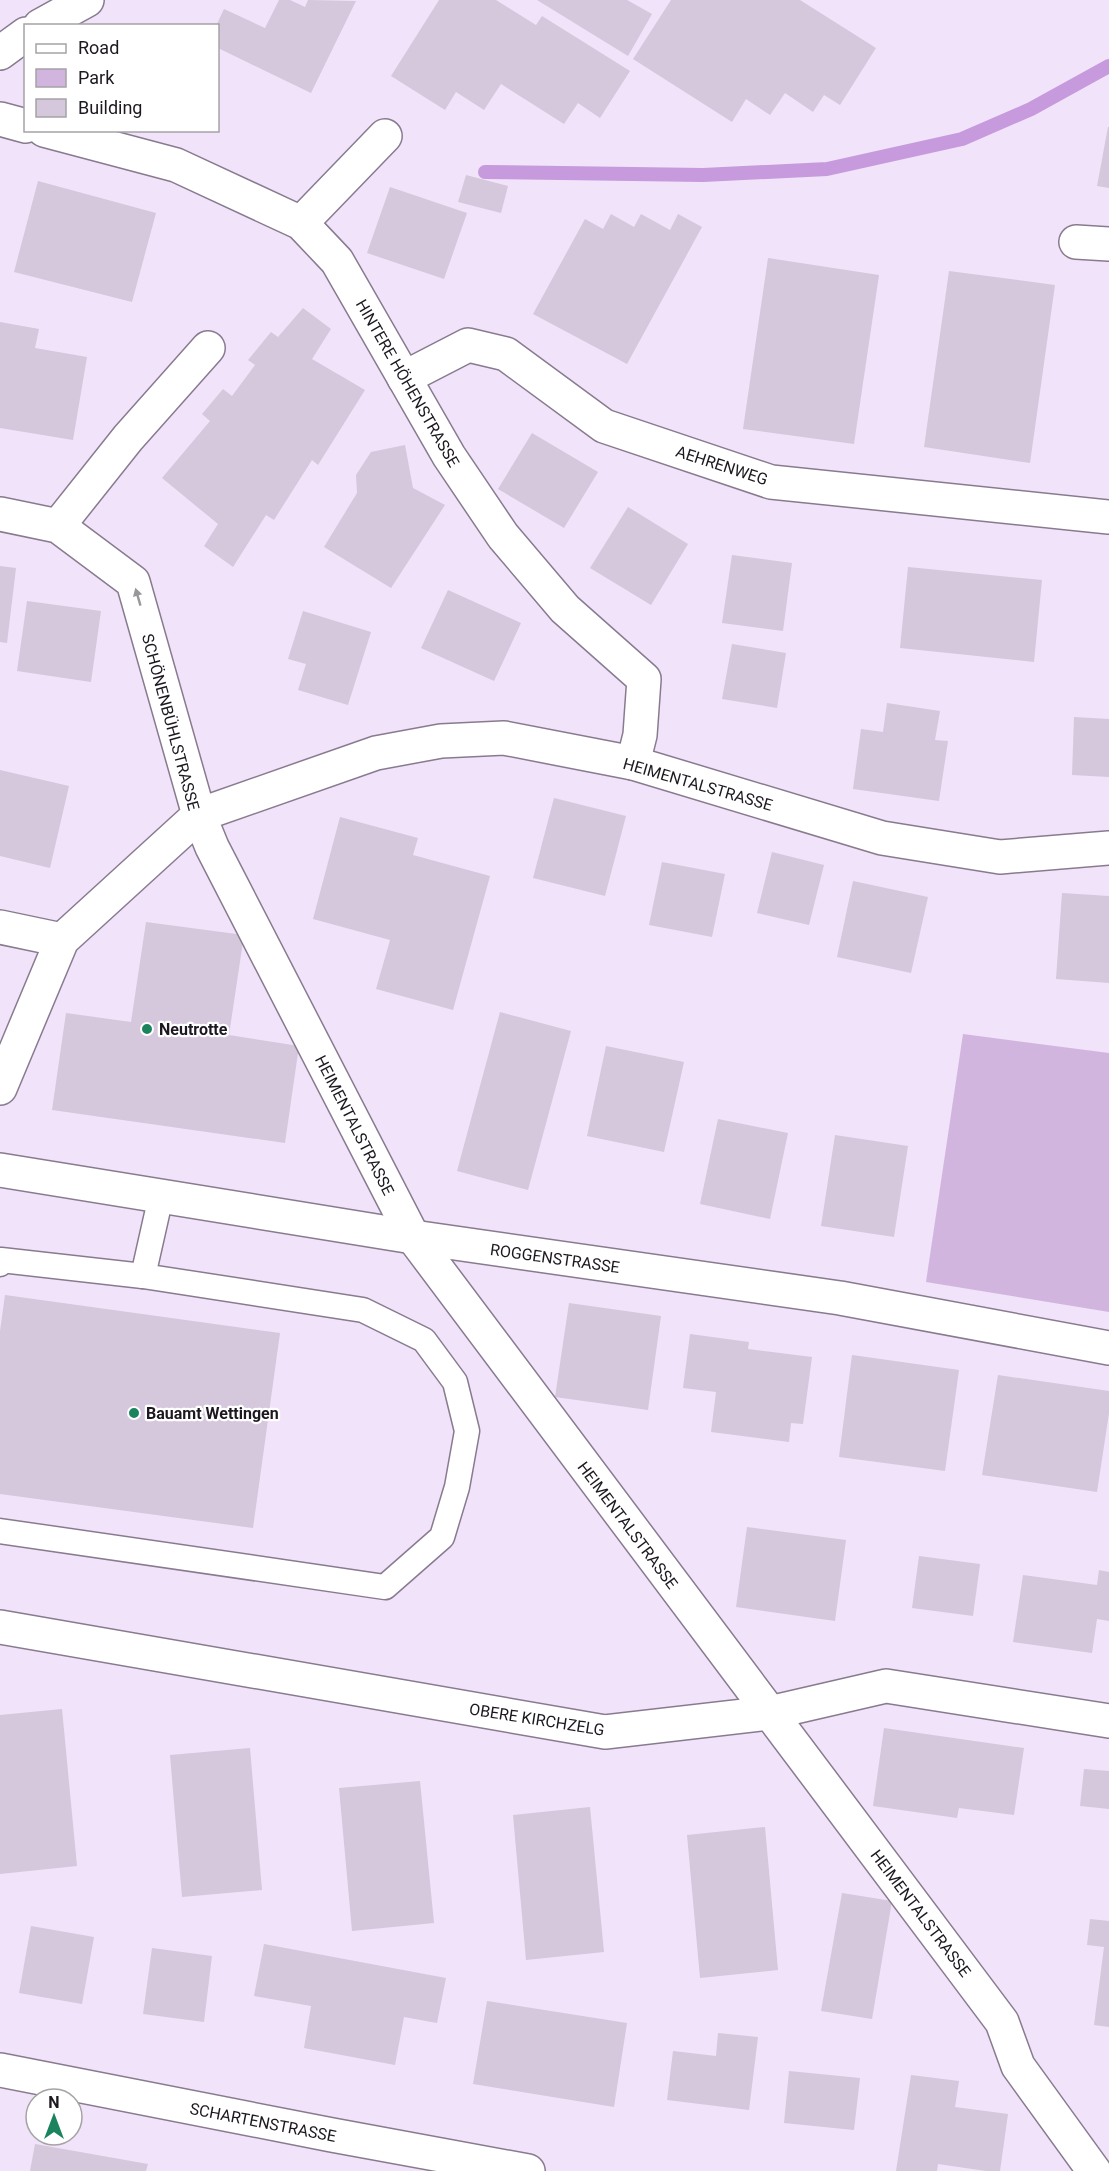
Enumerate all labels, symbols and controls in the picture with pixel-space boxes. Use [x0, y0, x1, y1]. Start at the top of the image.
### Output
legend [24, 24, 219, 132]
text: Road [78, 37, 119, 58]
text: Park [78, 67, 115, 88]
text: Building [78, 97, 142, 118]
street label: HINTERE HÖHENSTRASSE [352, 296, 463, 470]
street label: AEHRENWEG [673, 442, 770, 489]
one-way arrow [132, 588, 142, 606]
street label: SCHÖNENBÜHLSTRASSE [138, 632, 203, 813]
street label: HEIMENTALSTRASSE [621, 754, 775, 815]
place label: Neutrotte [159, 1020, 228, 1039]
marker: Neutrotte [140, 1022, 154, 1036]
street label: HEIMENTALSTRASSE [311, 1052, 398, 1198]
street label: ROGGENSTRASSE [489, 1240, 621, 1277]
place label: Bauamt Wettingen [146, 1404, 279, 1423]
marker: Bauamt Wettingen [127, 1406, 141, 1420]
street label: HEIMENTALSTRASSE [574, 1458, 682, 1593]
street label: OBERE KIRCHZELG [468, 1699, 606, 1740]
street label: HEIMENTALSTRASSE [867, 1846, 975, 1981]
north arrow [24, 2087, 84, 2147]
text: N [48, 2093, 60, 2112]
street label: SCHARTENSTRASSE [188, 2099, 338, 2146]

